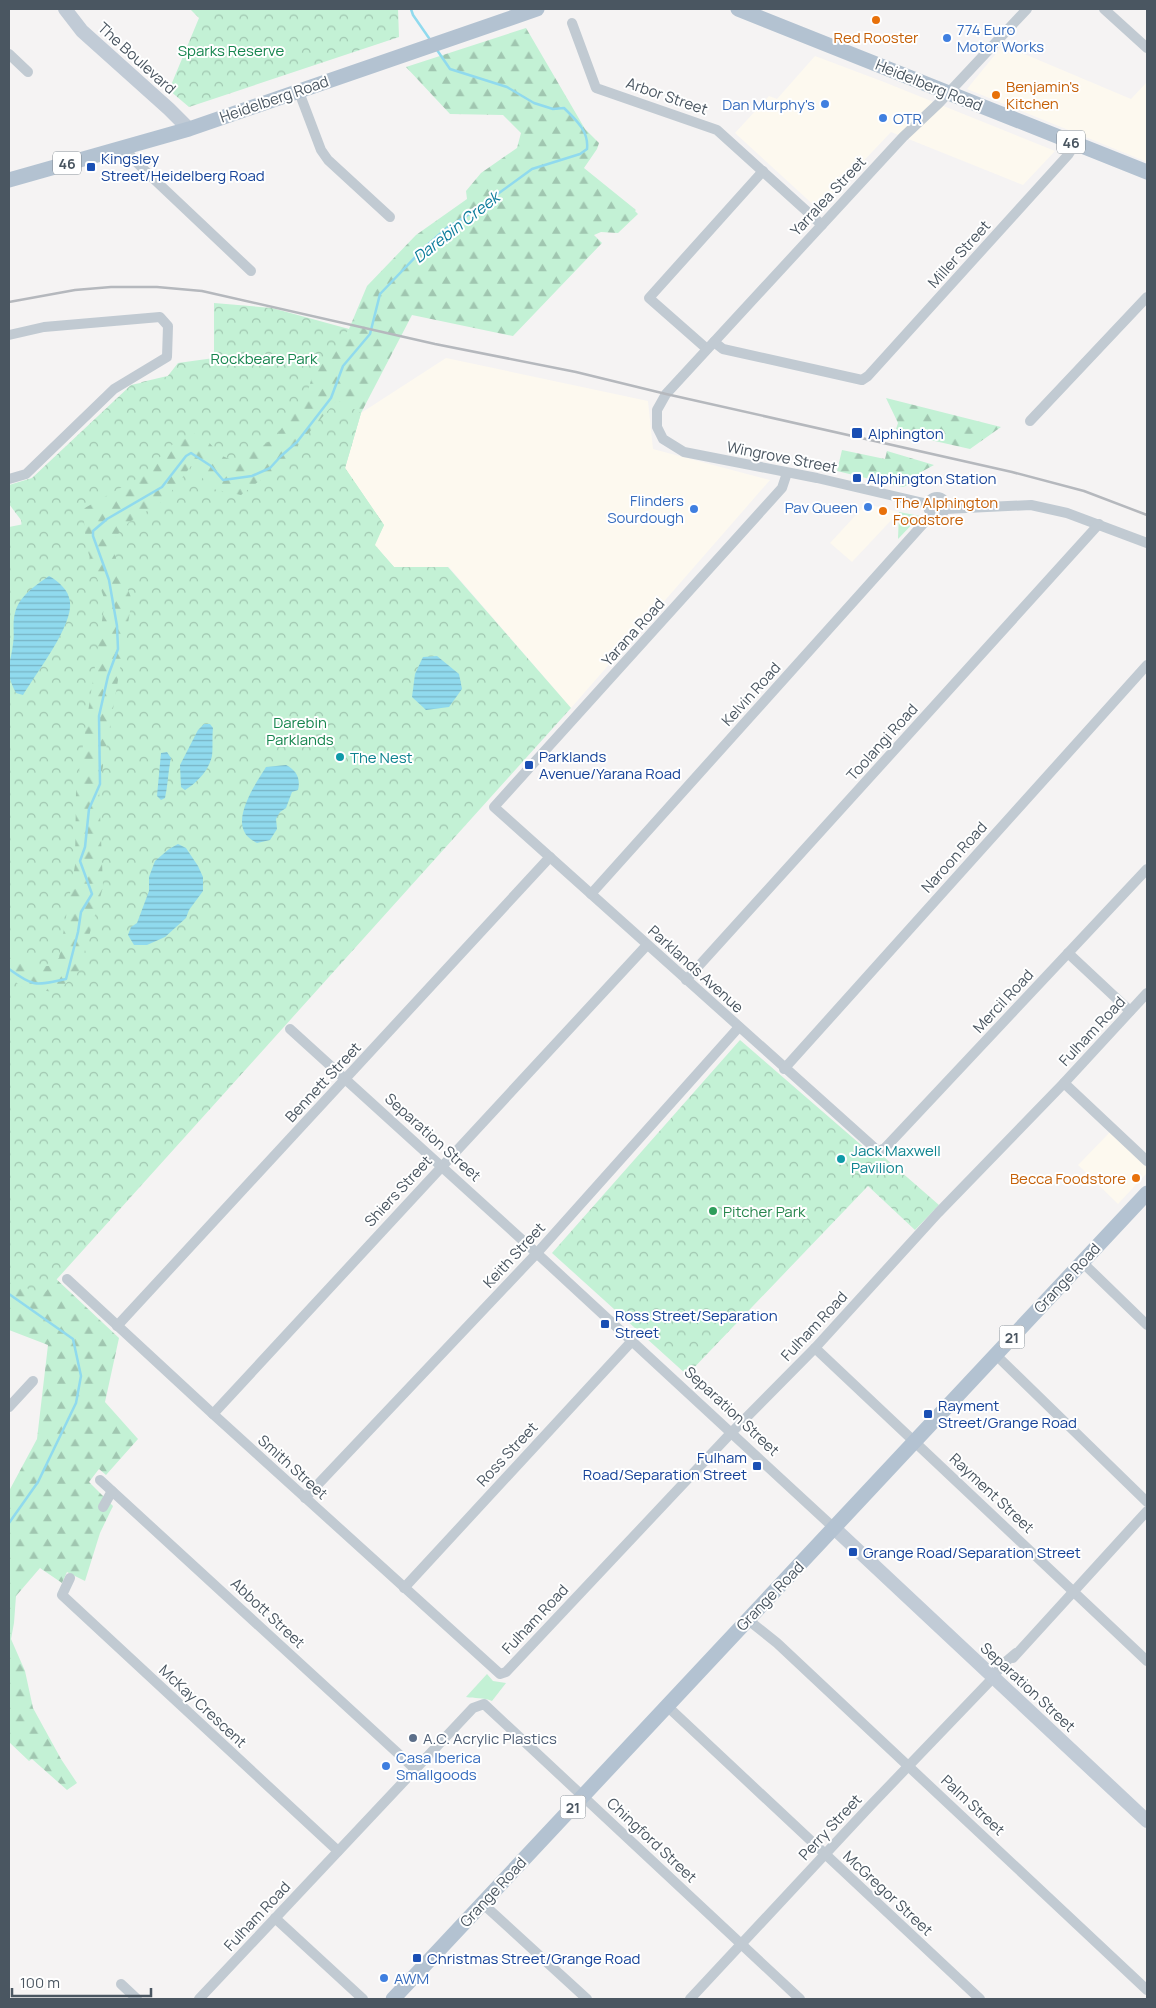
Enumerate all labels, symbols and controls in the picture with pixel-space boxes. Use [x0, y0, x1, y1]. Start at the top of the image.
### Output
marker: Red Rooster [870, 14, 882, 26]
street label: The Boulevard [93, 17, 181, 99]
place label: 774 Euro Motor Works [957, 19, 1044, 57]
place label: Red Rooster [834, 27, 919, 48]
marker: 774 Euro Motor Works [941, 32, 953, 44]
park label: Sparks Reserve [178, 40, 284, 61]
street label: Heidelberg Road [872, 54, 986, 116]
street label: Heidelberg Road [217, 71, 331, 127]
street label: Arbor Street [623, 72, 711, 120]
place label: Benjamin's Kitchen [1006, 76, 1079, 114]
marker: Benjamin's Kitchen [990, 89, 1002, 101]
place label: Dan Murphy's [722, 94, 815, 115]
marker: Dan Murphy's [819, 98, 831, 110]
place label: OTR [893, 108, 922, 129]
marker: OTR [877, 112, 889, 124]
road number: 46 [1057, 130, 1085, 154]
place label: Kingsley Street/Heidelberg Road [101, 148, 265, 186]
road number: 46 [53, 152, 81, 174]
street label: Yarralea Street [786, 152, 870, 240]
marker: Kingsley Street/Heidelberg Road [85, 161, 97, 173]
water label: Darebin Creek [408, 185, 505, 268]
street label: Miller Street [923, 216, 995, 292]
park label: Rockbeare Park [211, 348, 318, 369]
place label: Alphington [868, 423, 944, 444]
marker: Alphington [850, 426, 864, 440]
street label: Wingrove Street [725, 436, 839, 478]
place label: Alphington Station [867, 468, 997, 489]
marker: Alphington Station [851, 472, 863, 484]
place label: Flinders Sourdough [607, 490, 684, 528]
place label: The Alphington Foodstore [893, 492, 998, 530]
place label: Pav Queen [785, 497, 858, 518]
marker: Pav Queen [862, 501, 874, 513]
marker: Flinders Sourdough [688, 503, 700, 515]
marker: The Alphington Foodstore [877, 505, 889, 517]
street label: Yarana Road [597, 593, 669, 671]
street label: Kelvin Road [717, 658, 785, 730]
street label: Toolangi Road [842, 699, 922, 785]
park label: Darebin Parklands [266, 712, 334, 750]
place label: Parklands Avenue/Yarana Road [539, 746, 681, 784]
place label: The Nest [350, 747, 413, 768]
marker: The Nest [334, 751, 346, 763]
marker: Parklands Avenue/Yarana Road [523, 759, 535, 771]
street label: Naroon Road [916, 817, 992, 897]
street label: Parklands Avenue [644, 920, 748, 1018]
street label: Mercil Road [968, 964, 1038, 1038]
street label: Fulham Road [1054, 991, 1130, 1071]
street label: Bennett Street [280, 1037, 366, 1127]
street label: Separation Street [380, 1088, 486, 1186]
place label: Jack Maxwell Pavilion [851, 1140, 941, 1178]
street label: Shiers Street [359, 1151, 437, 1231]
marker: Jack Maxwell Pavilion [835, 1153, 847, 1165]
place label: Becca Foodstore [1010, 1168, 1126, 1189]
marker: Becca Foodstore [1130, 1172, 1142, 1184]
place label: Pitcher Park [723, 1201, 806, 1222]
marker: Pitcher Park [707, 1205, 719, 1217]
street label: Keith Street [478, 1218, 550, 1292]
street label: Grange Road [1029, 1238, 1105, 1318]
street label: Fulham Road [776, 1286, 852, 1366]
place label: Ross Street/Separation Street [615, 1305, 778, 1343]
marker: Ross Street/Separation Street [599, 1318, 611, 1330]
road number: 21 [1000, 1325, 1024, 1348]
street label: Separation Street [680, 1361, 784, 1461]
place label: Rayment Street/Grange Road [938, 1395, 1077, 1433]
marker: Rayment Street/Grange Road [922, 1408, 934, 1420]
street label: Ross Street [472, 1417, 542, 1491]
street label: Smith Street [253, 1430, 333, 1504]
place label: Fulham Road/Separation Street [583, 1447, 747, 1485]
street label: Rayment Street [945, 1448, 1039, 1538]
marker: Fulham Road/Separation Street [751, 1460, 763, 1472]
place label: Grange Road/Separation Street [863, 1542, 1081, 1563]
marker: Grange Road/Separation Street [847, 1546, 859, 1558]
street label: Grange Road [731, 1557, 809, 1635]
street label: Abbott Street [226, 1573, 310, 1653]
street label: Fulham Road [497, 1579, 573, 1659]
street label: Separation Street [976, 1637, 1080, 1737]
street label: McKay Crescent [155, 1660, 251, 1752]
place label: A.C. Acrylic Plastics [423, 1728, 557, 1749]
marker: A.C. Acrylic Plastics [407, 1732, 419, 1744]
place label: Casa Iberica Smallgoods [396, 1747, 481, 1785]
marker: Casa Iberica Smallgoods [380, 1760, 392, 1772]
street label: Palm Street [936, 1770, 1010, 1840]
street label: Perry Street [794, 1789, 866, 1865]
street label: Chingford Street [602, 1793, 702, 1887]
road number: 21 [560, 1795, 586, 1818]
street label: McGregor Street [839, 1846, 937, 1940]
street label: Grange Road [455, 1852, 531, 1932]
street label: Fulham Road [219, 1876, 295, 1956]
place label: Christmas Street/Grange Road [427, 1948, 640, 1969]
marker: Christmas Street/Grange Road [411, 1952, 423, 1964]
scale bar [12, 1966, 151, 1998]
place label: AWM [394, 1968, 429, 1989]
text: 100 m [20, 1972, 60, 1993]
marker: AWM [378, 1972, 390, 1984]

